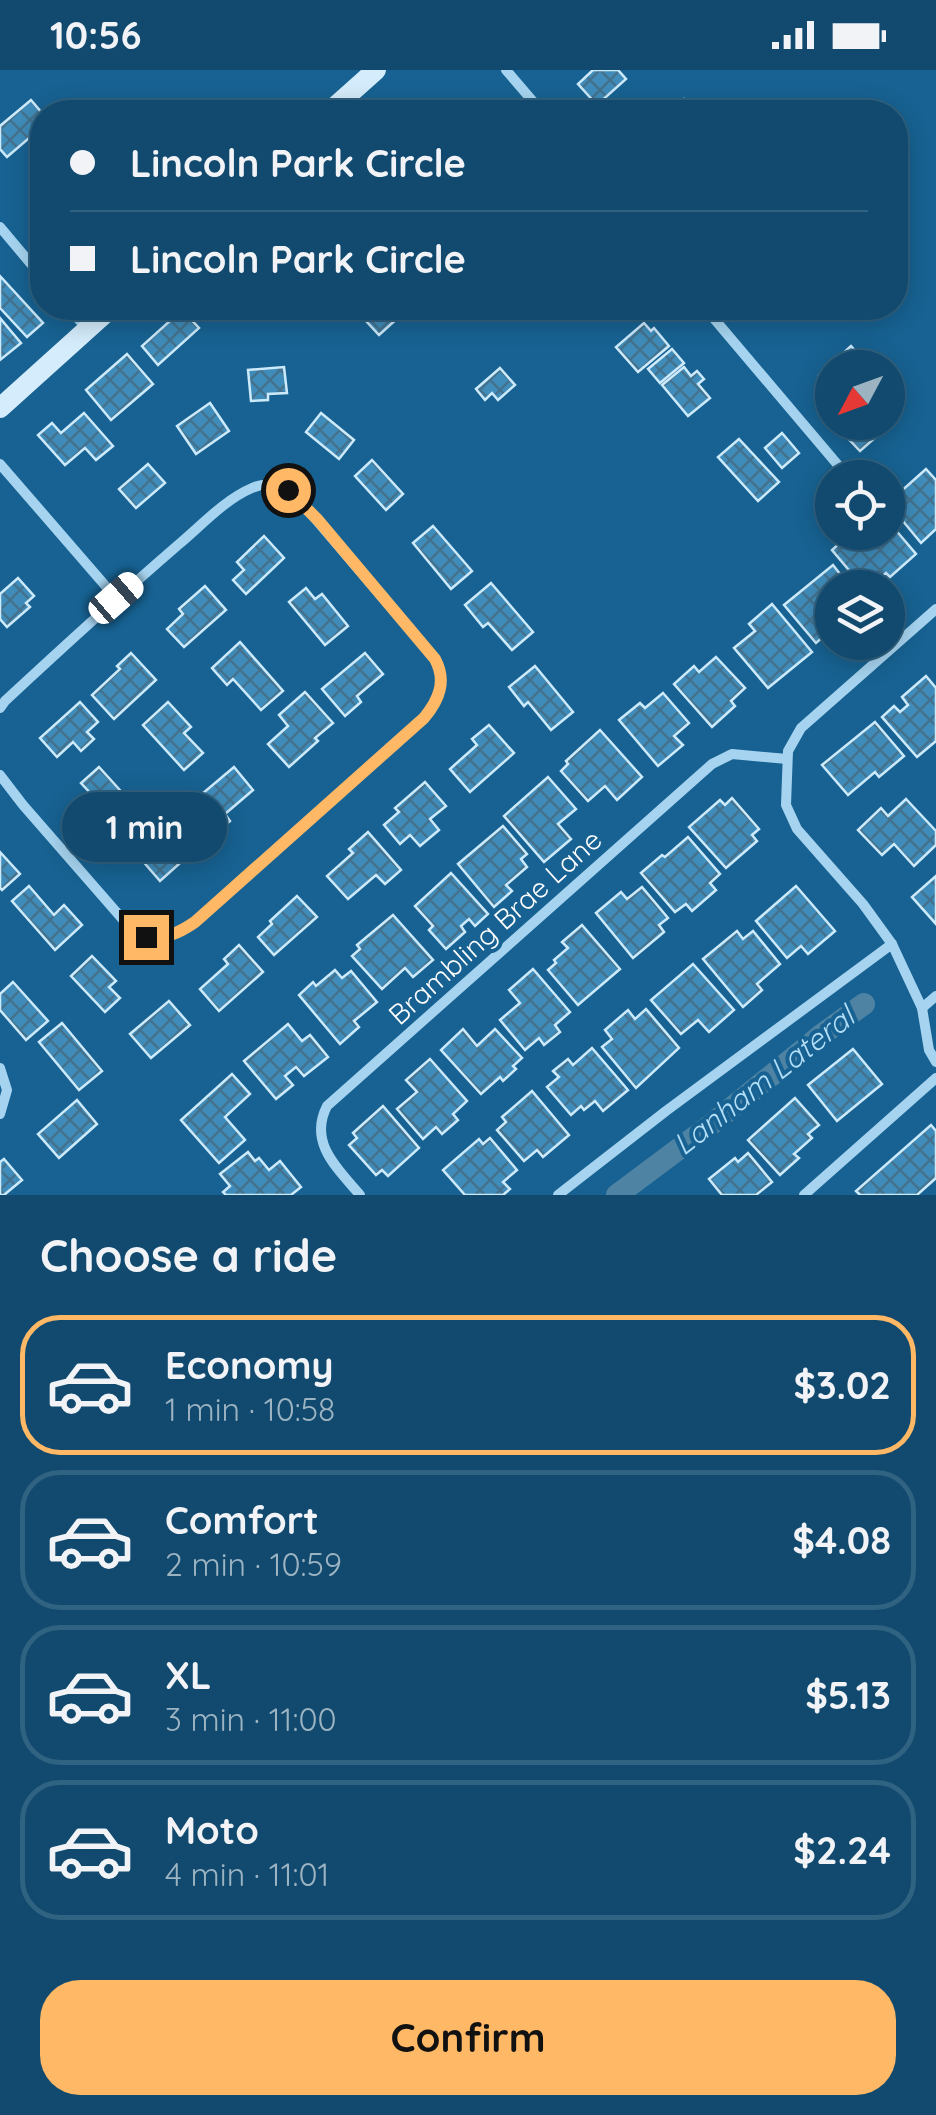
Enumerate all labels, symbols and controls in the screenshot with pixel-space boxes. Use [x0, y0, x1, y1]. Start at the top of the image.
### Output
text: 10:56 [50, 11, 141, 59]
text: Lincoln Park Circle [130, 139, 466, 187]
text: Lincoln Park Circle [130, 235, 466, 283]
north arrow [815, 350, 905, 440]
map controls [815, 350, 905, 660]
button: locate [815, 460, 905, 550]
route start [266, 468, 311, 513]
car [84, 567, 148, 629]
button: layers [815, 570, 905, 660]
callout: 1 min [64, 792, 228, 862]
text: 1 min [106, 807, 183, 847]
street label: Brambling Brae Lane [381, 822, 609, 1032]
route end [124, 915, 169, 960]
water label: Lanham Lateral [665, 996, 864, 1163]
text: Choose a ride [40, 1227, 337, 1283]
icon: car [45, 1340, 135, 1430]
text: Economy [165, 1341, 334, 1389]
text: $3.02 [793, 1361, 891, 1409]
text: 1 min · 10:58 [165, 1389, 335, 1429]
icon: car [45, 1495, 135, 1585]
text: Comfort [165, 1496, 319, 1544]
text: $4.08 [792, 1516, 891, 1564]
text: 2 min · 10:59 [165, 1544, 342, 1584]
icon: car [45, 1650, 135, 1740]
text: XL [165, 1651, 211, 1699]
text: $5.13 [805, 1671, 891, 1719]
text: 3 min · 11:00 [165, 1699, 337, 1739]
icon: car [45, 1805, 135, 1895]
text: Moto [165, 1806, 259, 1854]
text: $2.24 [793, 1826, 891, 1874]
text: 4 min · 11:01 [165, 1854, 329, 1894]
button: Confirm [40, 1980, 896, 2095]

